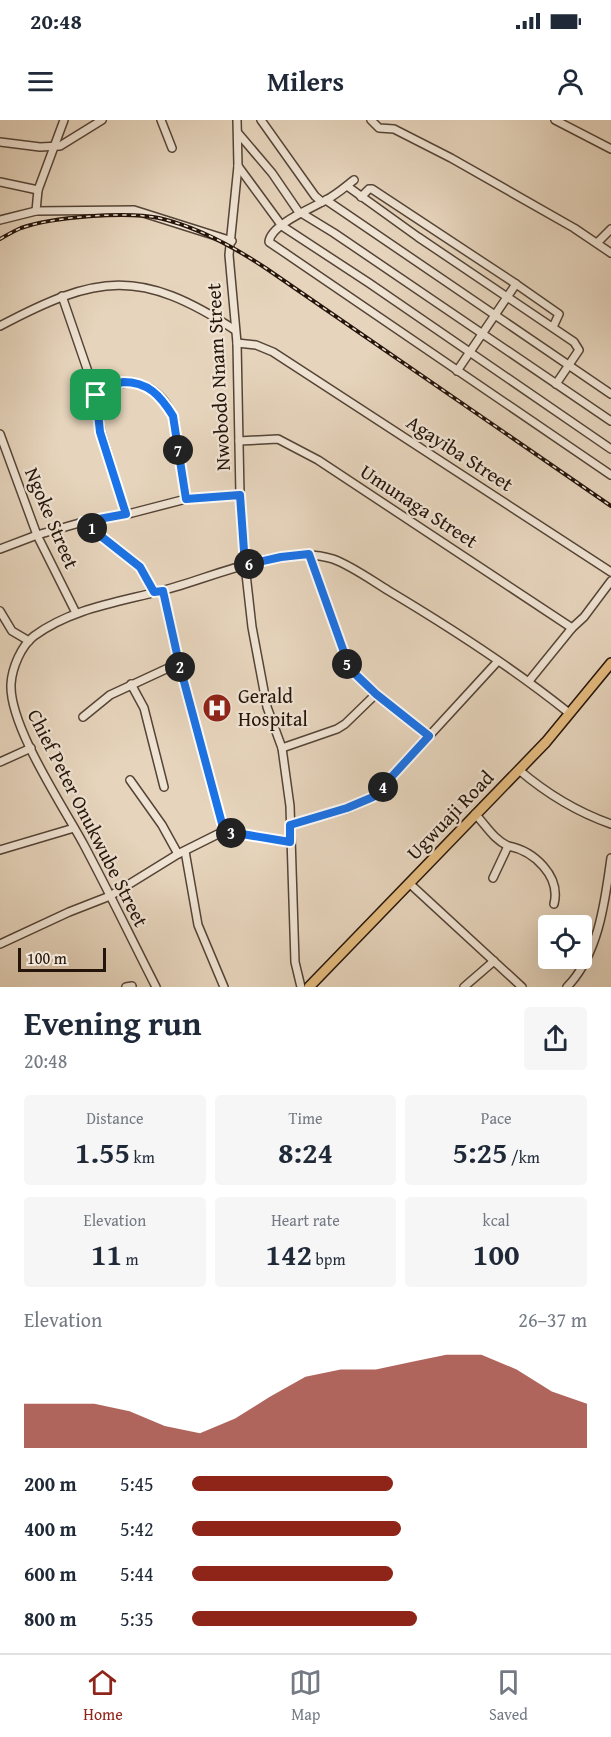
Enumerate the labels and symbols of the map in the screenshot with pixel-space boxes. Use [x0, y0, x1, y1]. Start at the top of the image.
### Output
street label: Nwobodo Nnam Street [198, 282, 237, 472]
pin [70, 369, 121, 420]
street label: Agayiba Street [401, 407, 519, 498]
pin: 7 [163, 435, 193, 465]
street label: Umunaga Street [355, 457, 484, 555]
street label: Ngoke Street [18, 463, 87, 573]
pin: 1 [77, 513, 107, 543]
pin: 6 [234, 549, 264, 579]
pin: 5 [332, 649, 362, 679]
pin: 2 [165, 652, 195, 682]
place label: Gerald Hospital [238, 681, 308, 733]
hospital icon: Gerald Hospital [201, 692, 233, 724]
street label: Chief Peter Onukwube Street [21, 704, 156, 932]
street label: Ugwuaji Road [399, 763, 500, 866]
pin: 4 [368, 772, 398, 802]
pin: 3 [216, 818, 246, 848]
scale bar [18, 945, 106, 972]

